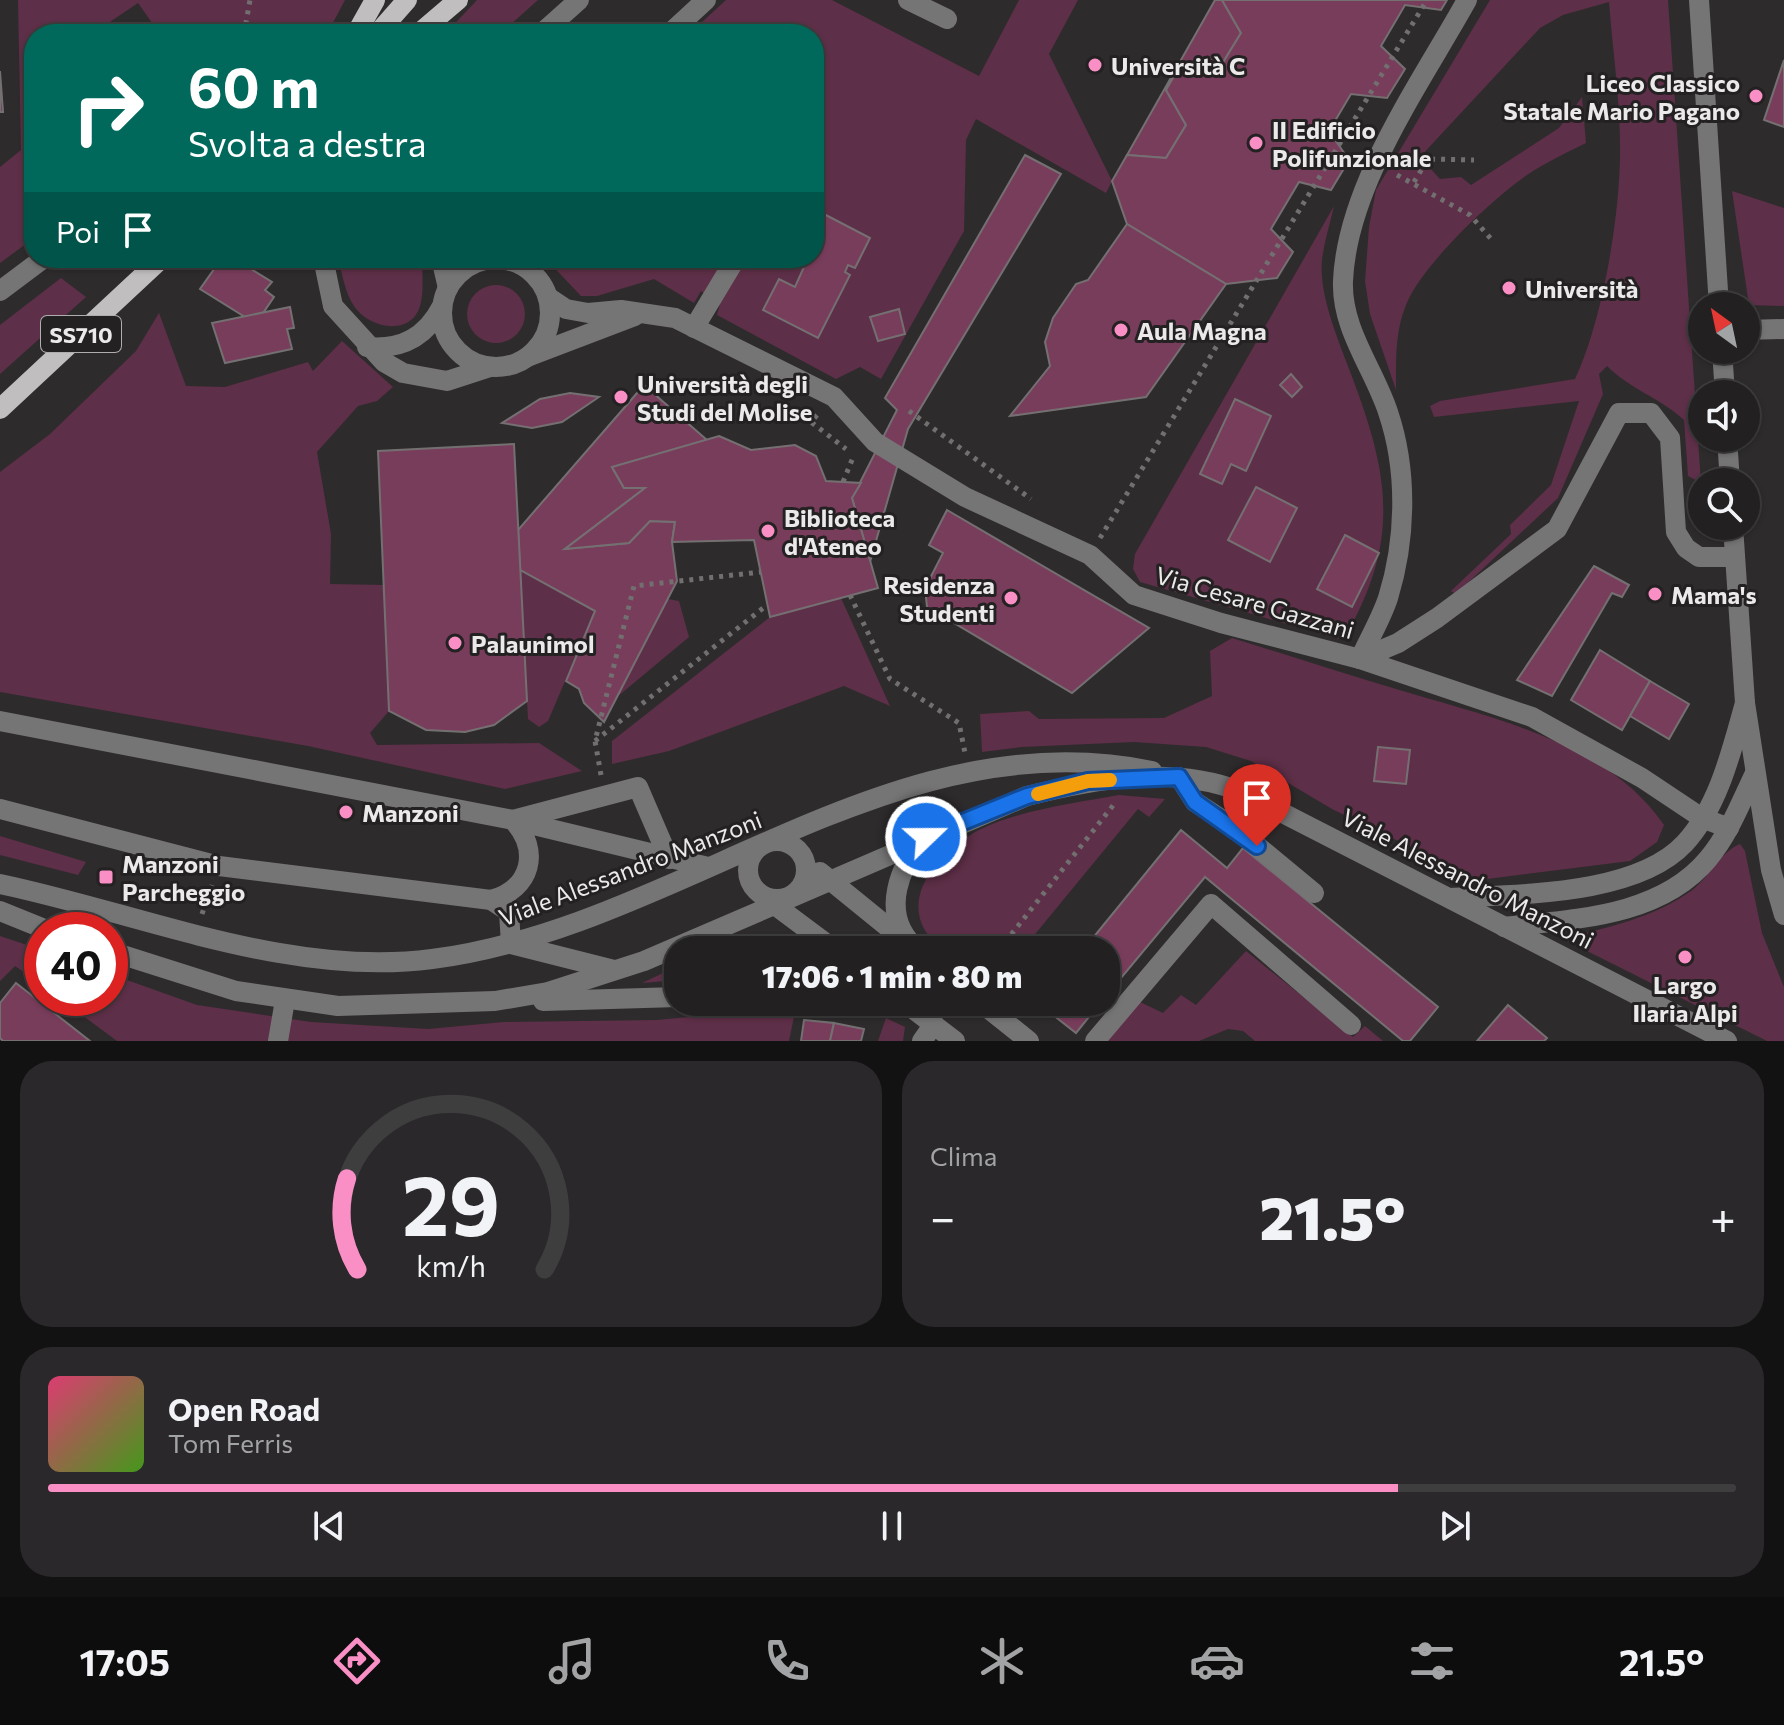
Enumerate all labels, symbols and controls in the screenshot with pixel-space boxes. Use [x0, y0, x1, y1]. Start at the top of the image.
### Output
text: 60 m [188, 51, 319, 120]
place label: Università C [1111, 51, 1245, 80]
icon: right [56, 56, 160, 160]
marker: Università C [1086, 56, 1104, 74]
place label: Liceo Classico Statale Mario Pagano [1503, 68, 1740, 125]
marker: Liceo Classico Statale Mario Pagano [1747, 87, 1765, 105]
place label: II Edificio Polifunzionale [1272, 115, 1431, 172]
text: Svolta a destra [188, 120, 427, 164]
marker: II Edificio Polifunzionale [1247, 134, 1265, 152]
icon: arrive [116, 208, 160, 252]
text: Poi [56, 212, 100, 249]
place label: Università [1525, 274, 1638, 303]
marker: Università [1500, 279, 1518, 297]
north arrow [1688, 292, 1760, 364]
map controls [1688, 292, 1760, 540]
road number: SS710 [41, 316, 121, 352]
place label: Aula Magna [1137, 316, 1267, 345]
marker: Aula Magna [1112, 321, 1130, 339]
place label: Università degli Studi del Molise [637, 369, 812, 426]
button: sound [1688, 380, 1760, 452]
marker: Università degli Studi del Molise [612, 388, 630, 406]
button: search [1688, 468, 1760, 540]
place label: Biblioteca d'Ateneo [784, 503, 895, 560]
marker: Biblioteca d'Ateneo [759, 522, 777, 540]
street label: Via Cesare Gazzani [1152, 560, 1358, 644]
place label: Residenza Studenti [883, 570, 995, 627]
place label: Mama's [1671, 580, 1757, 609]
marker: Mama's [1646, 585, 1664, 603]
marker: Residenza Studenti [1002, 589, 1020, 607]
place label: Palaunimol [471, 629, 595, 658]
marker: Palaunimol [446, 634, 464, 652]
pin [1223, 764, 1291, 846]
icon: arrive [1235, 776, 1279, 820]
position arrow [884, 795, 968, 879]
place label: Manzoni [362, 798, 459, 827]
street label: Viale Alessandro Manzoni [1337, 802, 1599, 954]
marker: Manzoni [337, 803, 355, 821]
street label: Viale Alessandro Manzoni [494, 804, 766, 932]
place label: Manzoni Parcheggio [122, 849, 245, 906]
marker: Manzoni Parcheggio [97, 868, 115, 886]
speed limit sign: 40 [24, 912, 128, 1016]
marker: Largo Ilaria Alpi [1676, 948, 1694, 966]
text: 17:06 · 1 min · 80 m [762, 957, 1022, 994]
place label: Largo Ilaria Alpi [1632, 970, 1738, 1027]
text: Clima [930, 1140, 997, 1171]
text: 29 [402, 1151, 500, 1253]
text: 21.5° [1259, 1179, 1406, 1252]
text: − [930, 1189, 955, 1243]
text: + [1710, 1189, 1736, 1243]
text: km/h [416, 1248, 486, 1283]
text: Open Road [168, 1390, 320, 1427]
text: Tom Ferris [168, 1427, 293, 1458]
icon: previous [307, 1504, 351, 1548]
icon: pause [870, 1504, 914, 1548]
icon: next [1433, 1504, 1477, 1548]
icon: directions [329, 1633, 385, 1689]
icon: music [544, 1633, 600, 1689]
icon: phone [759, 1633, 815, 1689]
icon: climate [974, 1633, 1030, 1689]
icon: car [1189, 1633, 1245, 1689]
icon: filters [1404, 1633, 1460, 1689]
text: 17:05 [79, 1639, 170, 1683]
text: 21.5° [1619, 1639, 1704, 1683]

